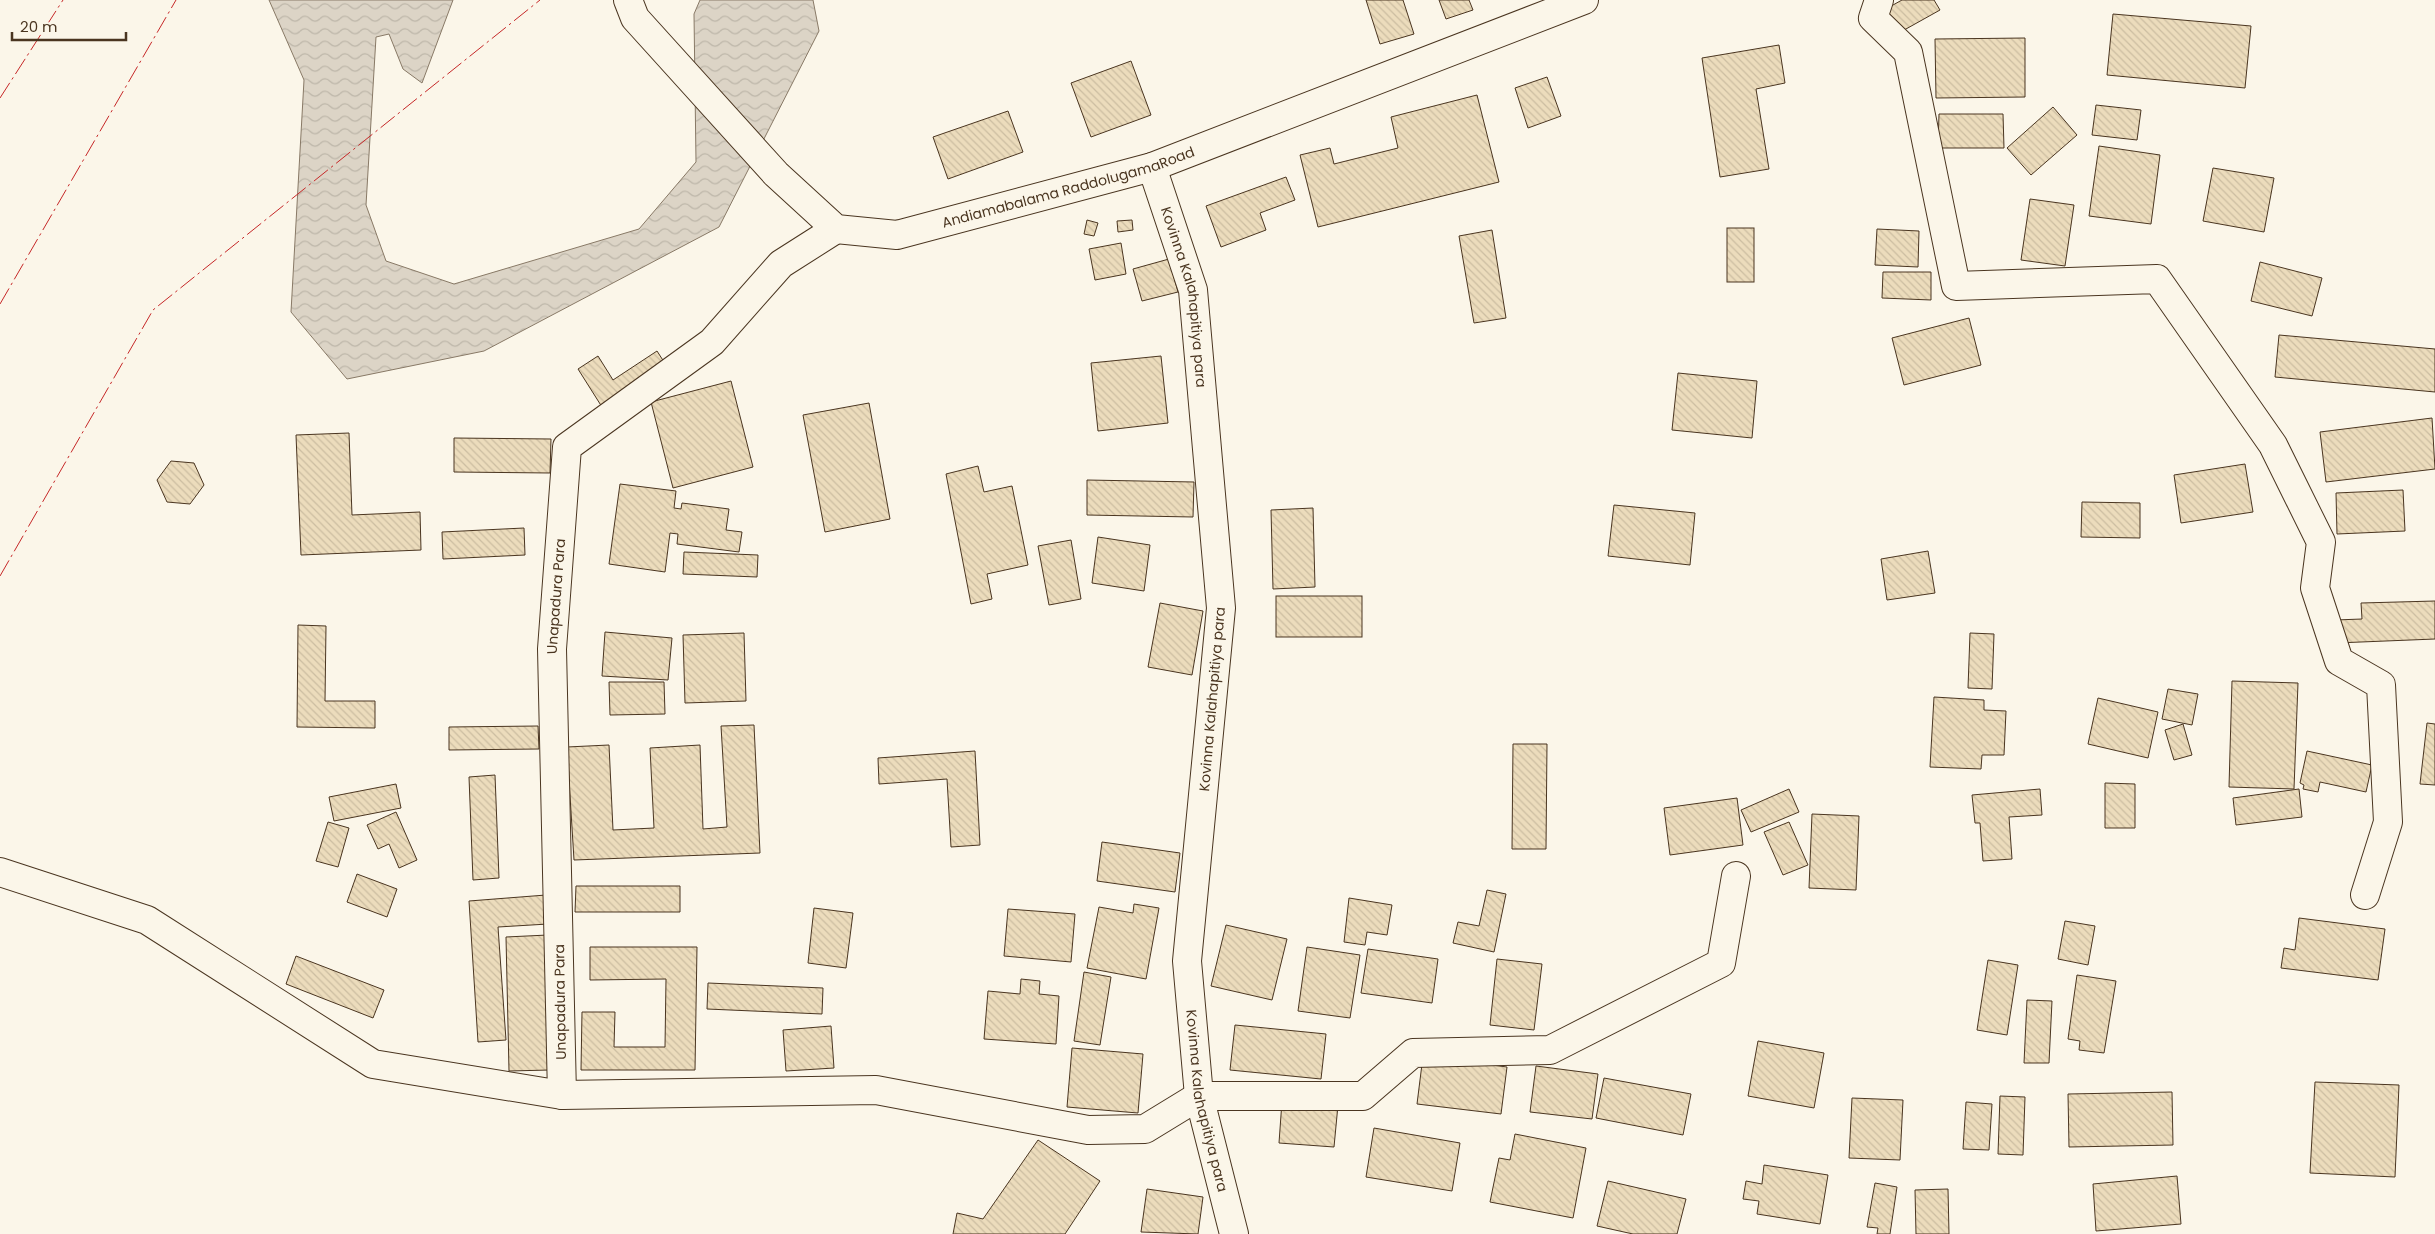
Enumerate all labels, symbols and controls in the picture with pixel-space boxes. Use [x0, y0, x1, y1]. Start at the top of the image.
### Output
scale bar [12, 10, 126, 42]
text: 20 m [20, 16, 58, 37]
street label: Andiamabalama RaddolugamaRoad [940, 142, 1197, 233]
street label: Kovinna Kalahapitiya para [1156, 204, 1212, 388]
street label: Unapadura Para [542, 538, 570, 654]
street label: Kovinna Kalahapitiya para [1194, 606, 1230, 792]
street label: Unapadura Para [549, 944, 571, 1060]
street label: Kovinna Kalahapitiya para [1181, 1009, 1233, 1194]

